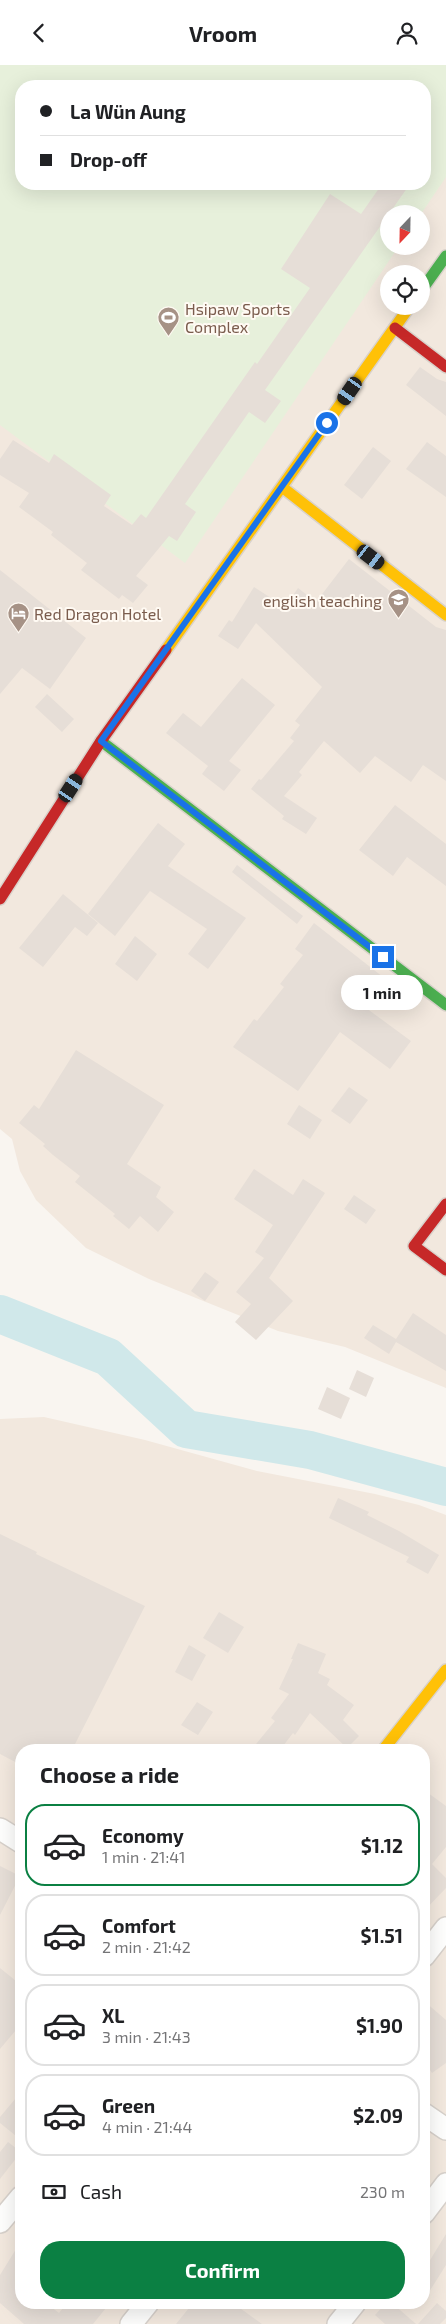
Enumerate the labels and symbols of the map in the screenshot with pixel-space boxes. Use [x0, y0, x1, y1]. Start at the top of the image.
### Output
north arrow [380, 205, 430, 255]
place label: Hsipaw Sports Complex [185, 299, 290, 336]
sports icon: Hsipaw Sports Complex [157, 305, 181, 336]
car [335, 374, 364, 408]
route start [316, 412, 338, 434]
car [354, 542, 387, 572]
school or university icon: english teaching [386, 588, 410, 619]
place label: english teaching [263, 591, 382, 610]
hotel icon: Red Dragon Hotel [6, 601, 30, 632]
place label: Red Dragon Hotel [34, 604, 161, 623]
car [56, 771, 85, 805]
route end [372, 946, 394, 968]
callout: 1 min [342, 975, 424, 1009]

